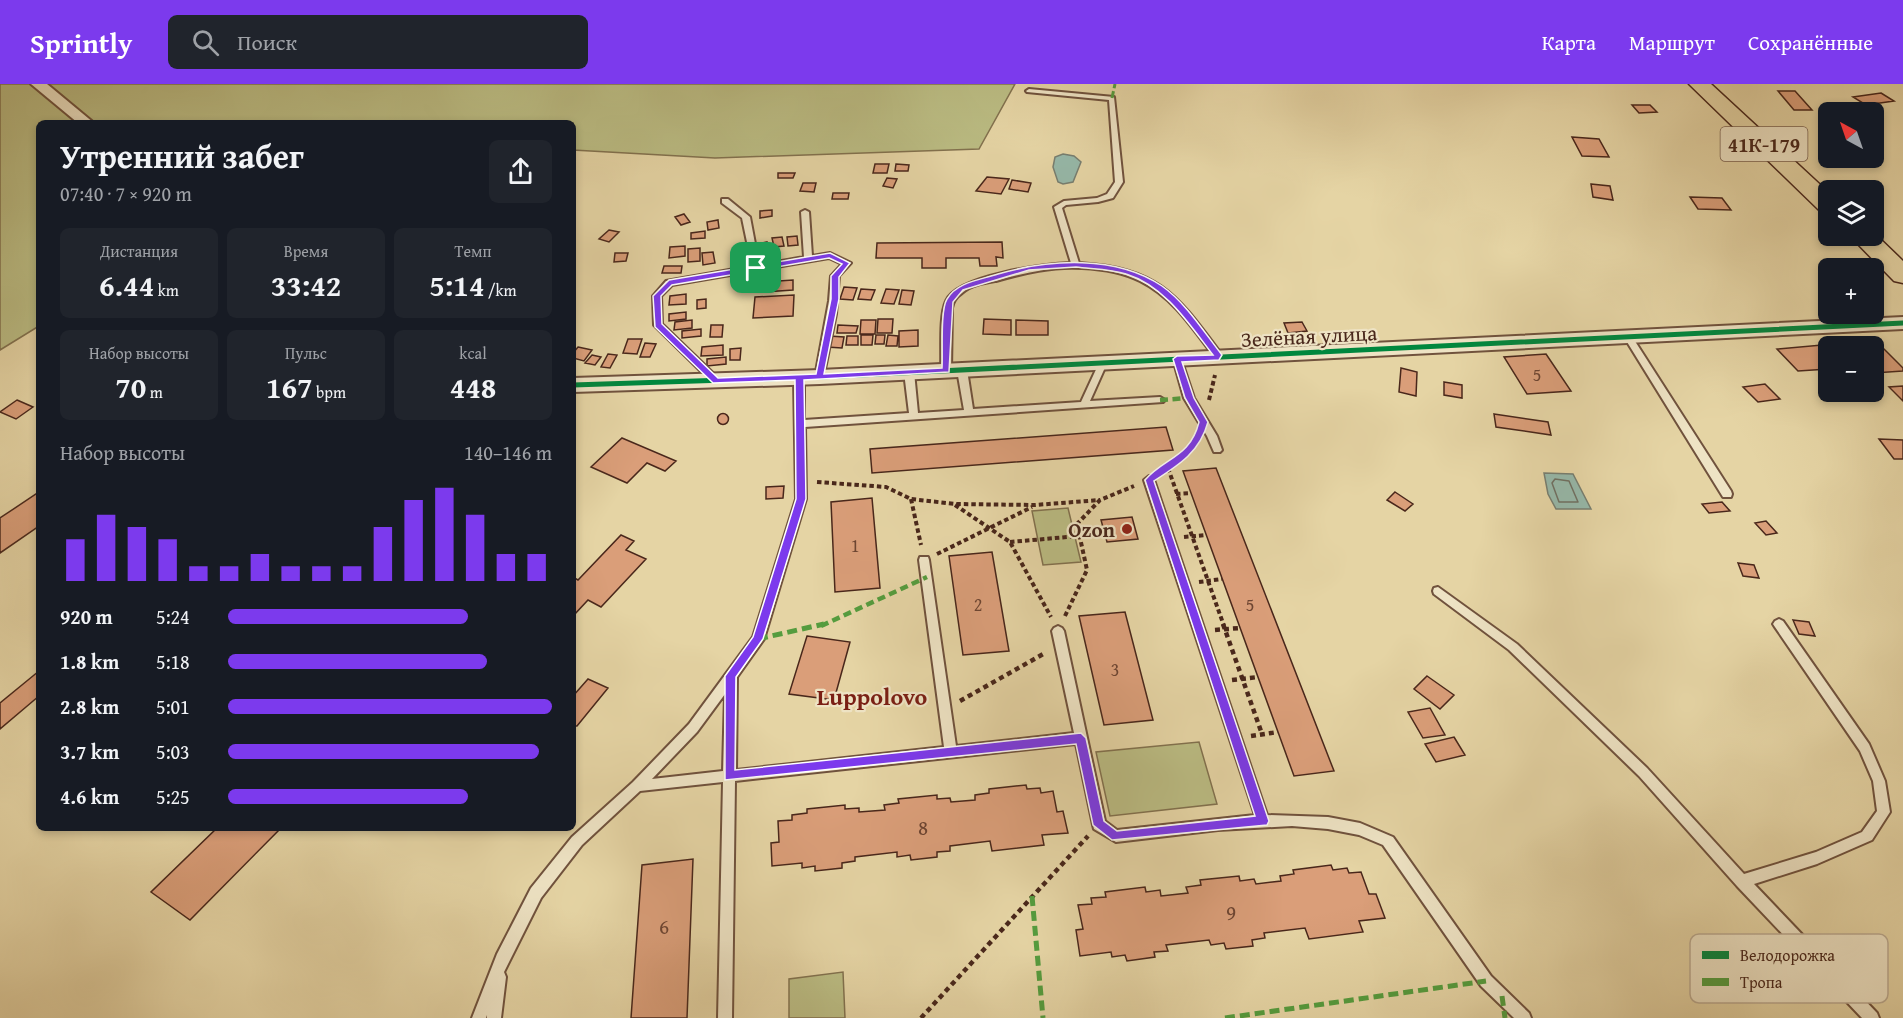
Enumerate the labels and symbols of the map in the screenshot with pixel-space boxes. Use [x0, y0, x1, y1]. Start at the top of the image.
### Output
north arrow [1818, 102, 1884, 168]
road number: 41К-179 [1720, 127, 1808, 161]
pin [730, 242, 781, 293]
street label: Зелёная улица [1240, 317, 1378, 355]
house number: 5 [1533, 361, 1541, 388]
place label: Ozon [1068, 514, 1116, 545]
marker: Ozon [1120, 522, 1134, 536]
house number: 1 [851, 532, 859, 559]
house number: 2 [974, 591, 982, 618]
house number: 5 [1246, 591, 1254, 618]
house number: 3 [1111, 656, 1119, 683]
district label: Luppolovo [817, 679, 928, 714]
house number: 8 [918, 812, 928, 843]
house number: 9 [1226, 897, 1236, 928]
house number: 6 [659, 911, 669, 942]
legend [1690, 934, 1888, 1003]
text: Велодорожка [1740, 943, 1835, 967]
text: Тропа [1740, 970, 1783, 994]

